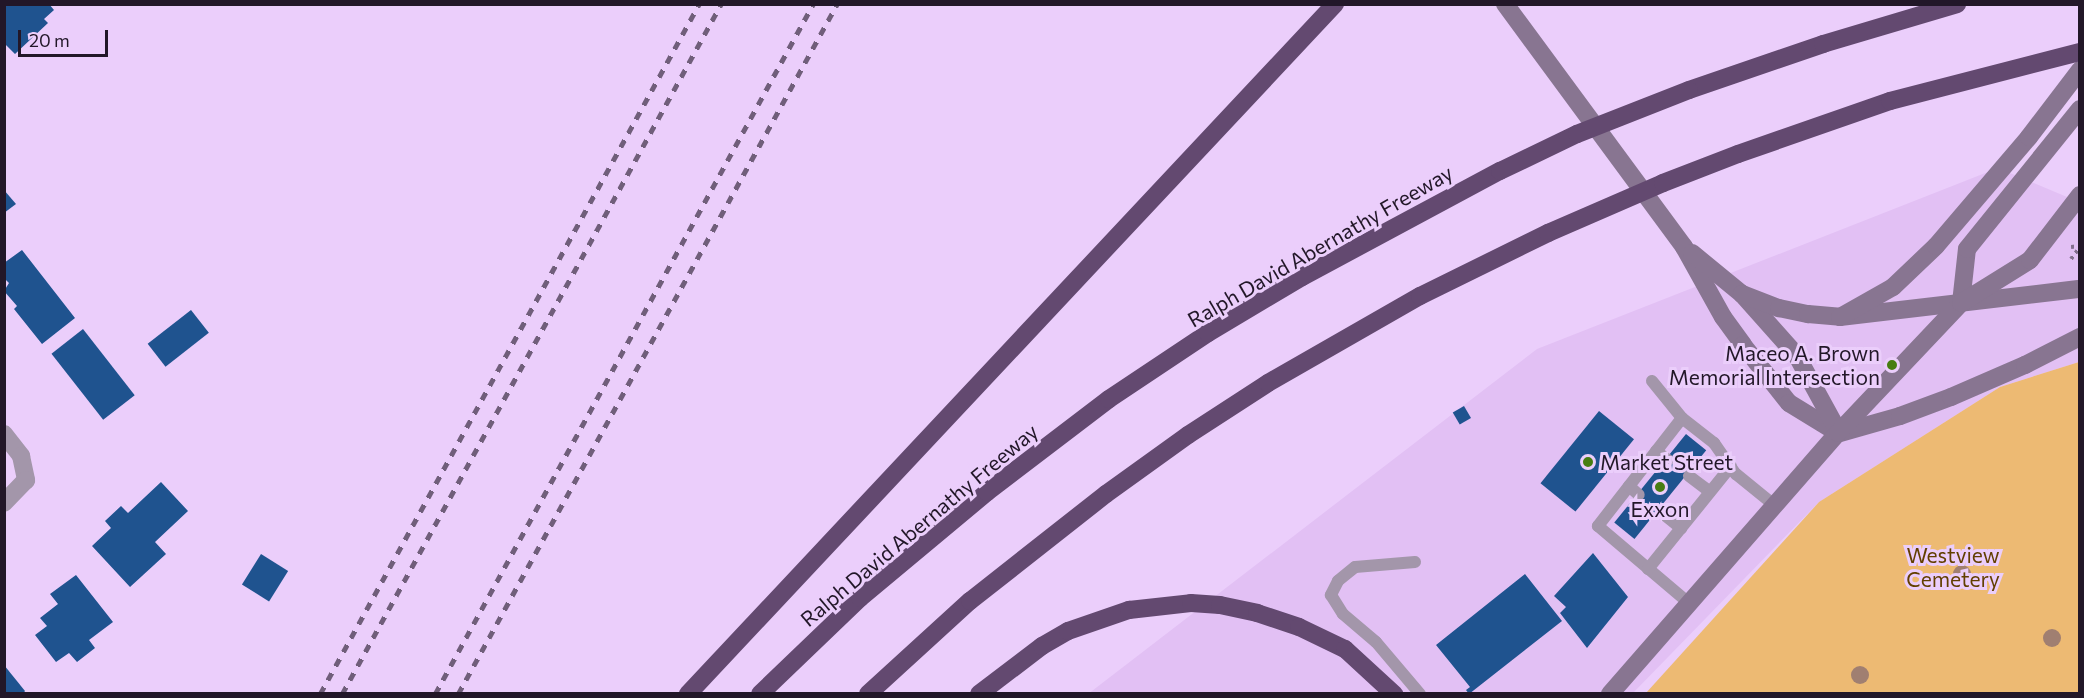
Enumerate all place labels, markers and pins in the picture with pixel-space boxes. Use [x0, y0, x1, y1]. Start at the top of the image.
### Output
place label: Maceo A. Brown Memorial Intersection [1669, 340, 1880, 390]
marker: Maceo A. Brown Memorial Intersection [1885, 358, 1899, 372]
place label: Market Street [1600, 449, 1733, 475]
marker: Market Street [1581, 455, 1595, 469]
marker: Exxon [1653, 480, 1667, 494]
place label: Exxon [1631, 496, 1689, 522]

